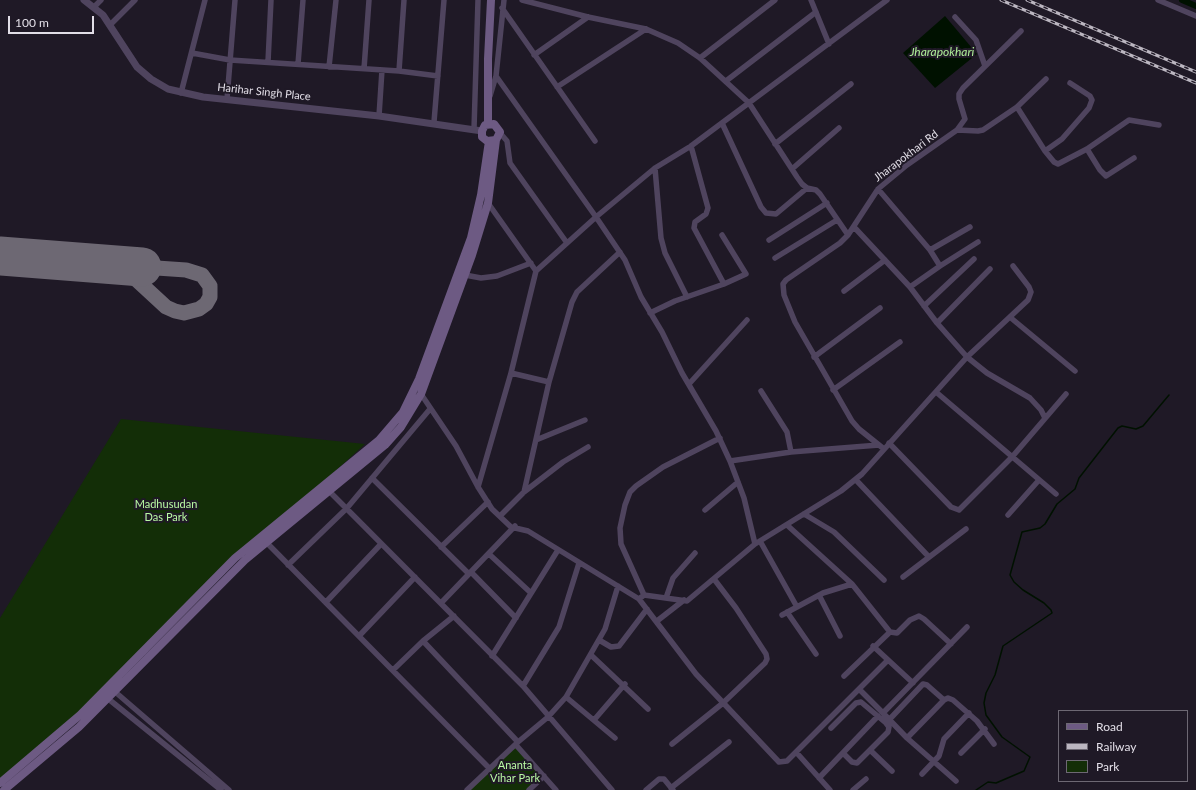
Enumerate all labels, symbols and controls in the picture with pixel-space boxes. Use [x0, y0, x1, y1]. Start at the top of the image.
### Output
scale bar [10, 8, 96, 34]
text: 100 m [15, 15, 49, 30]
water label: Jharapokhari [910, 45, 974, 59]
street label: Harihar Singh Place [217, 81, 311, 103]
street label: Jharapokhari Rd [871, 127, 941, 185]
park label: Madhusudan Das Park [135, 497, 197, 523]
legend [1058, 710, 1188, 782]
text: Road [1096, 719, 1123, 734]
text: Railway [1096, 739, 1136, 754]
park label: Ananta Vihar Park [490, 758, 540, 784]
text: Park [1096, 759, 1119, 774]

